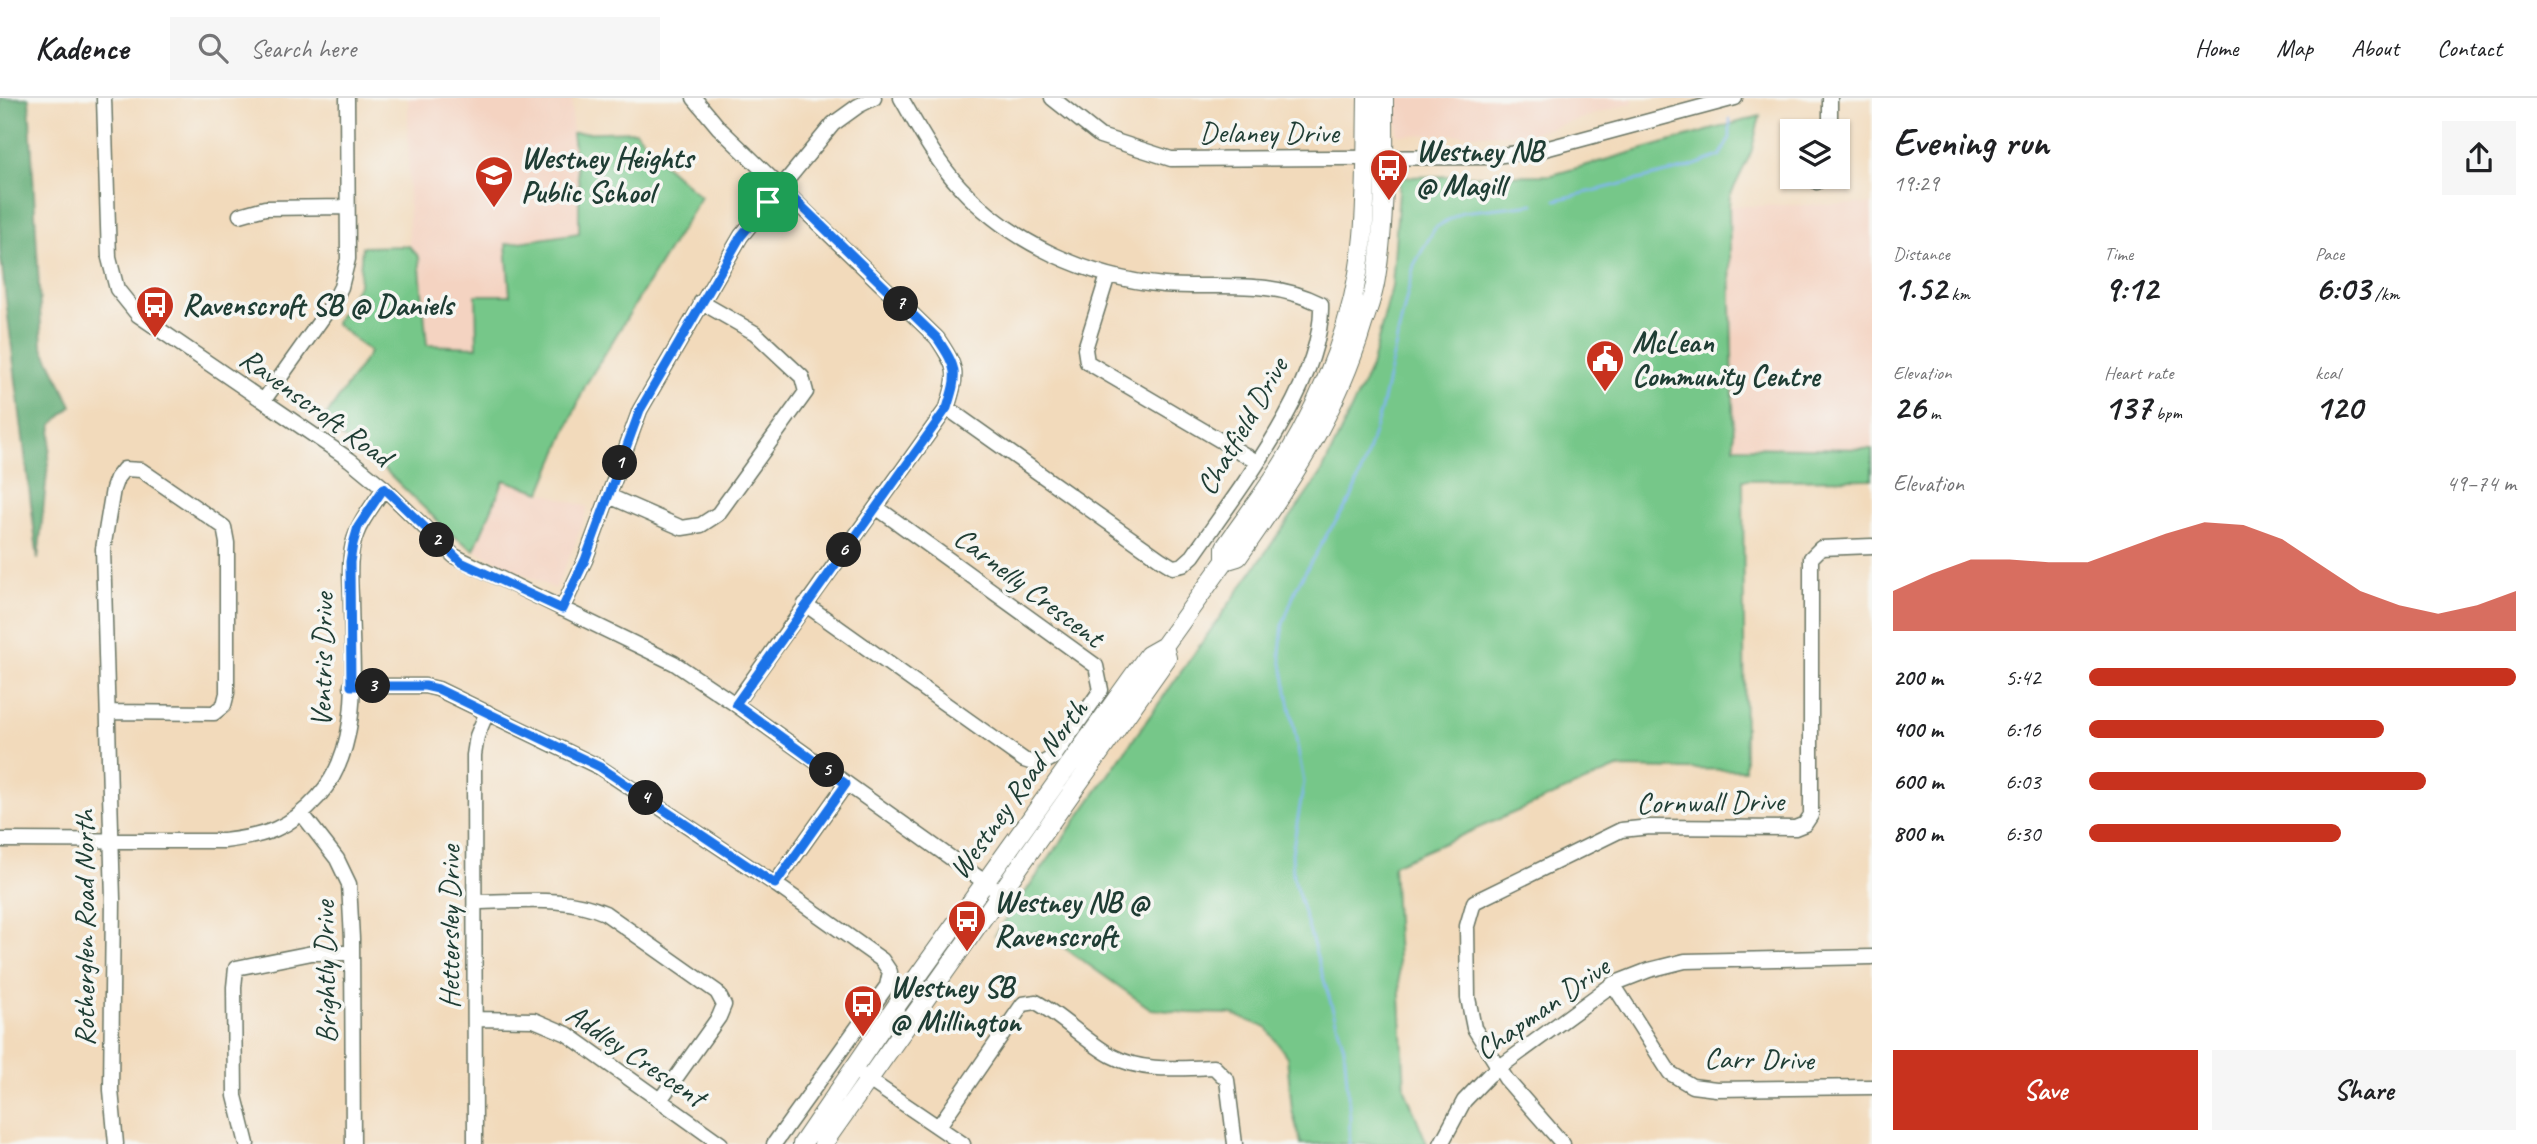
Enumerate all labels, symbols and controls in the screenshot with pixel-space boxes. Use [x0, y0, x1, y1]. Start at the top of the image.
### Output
search box [170, 17, 660, 80]
text: Kadence [35, 27, 128, 69]
icon: search [194, 29, 232, 67]
text: Search here [250, 32, 356, 65]
text: Home [2195, 33, 2238, 63]
text: Map [2276, 33, 2313, 63]
text: About [2351, 33, 2399, 63]
text: Contact [2437, 33, 2502, 63]
street label: Delaney Drive [1199, 113, 1341, 151]
map controls [1780, 119, 1850, 189]
button: layers [1780, 119, 1850, 189]
text: Evening run [1893, 119, 2049, 166]
button: share [2442, 121, 2516, 195]
place label: Westney NB @ Magill [1416, 132, 1546, 204]
place label: Westney Heights Public School [521, 139, 696, 211]
bus stop icon: Westney NB @ Magill [1368, 147, 1410, 202]
school or university icon: Westney Heights Public School [473, 154, 515, 209]
text: 19:29 [1893, 169, 1939, 198]
pin [738, 172, 798, 232]
icon: arrive [749, 183, 787, 221]
text: Distance [1893, 242, 1950, 266]
text: Time [2104, 242, 2133, 266]
text: Pace [2315, 242, 2344, 266]
text: 1.52 [1893, 266, 1947, 311]
text: 9:12 [2104, 266, 2158, 311]
text: 6:03 [2315, 266, 2370, 311]
text: km [1947, 282, 1970, 306]
text: /km [2370, 282, 2399, 306]
bus stop icon: Ravenscroft SB @ Daniels [134, 284, 176, 339]
place label: Ravenscroft SB @ Daniels [182, 286, 457, 324]
pin: 7 [884, 286, 918, 322]
text: 7 [896, 291, 905, 315]
place label: McLean Community Centre [1632, 323, 1822, 396]
public building icon: McLean Community Centre [1584, 338, 1626, 393]
street label: Ravenscroft Road [233, 339, 403, 477]
street label: Chatfield Drive [1187, 349, 1298, 501]
text: Elevation [1893, 361, 1951, 385]
text: Heart rate [2104, 361, 2173, 385]
text: kcal [2315, 361, 2340, 385]
text: 26 [1893, 385, 1925, 430]
text: 137 [2104, 385, 2151, 430]
text: 120 [2315, 385, 2362, 430]
text: m [1925, 401, 1941, 425]
text: bpm [2151, 401, 2182, 425]
pin: 1 [602, 446, 638, 480]
text: 1 [615, 450, 624, 474]
text: Elevation [1893, 469, 1964, 498]
text: 49–74 m [2446, 469, 2516, 498]
street label: Carnelly Crescent [947, 518, 1114, 657]
pin: 2 [420, 522, 454, 558]
text: 2 [432, 527, 441, 551]
pin: 6 [826, 532, 862, 568]
text: 6 [839, 537, 848, 561]
street label: Ventris Drive [302, 590, 342, 727]
text: 200 m [1893, 663, 1943, 692]
text: 5:42 [2005, 663, 2041, 692]
pin: 3 [356, 668, 390, 704]
text: 3 [368, 673, 377, 697]
street label: Westney Road North [940, 691, 1097, 886]
text: 400 m [1893, 715, 1943, 744]
text: 6:16 [2005, 715, 2041, 744]
pin: 5 [810, 752, 844, 788]
text: 5 [822, 757, 831, 781]
text: 600 m [1893, 767, 1943, 796]
text: 6:03 [2005, 767, 2041, 796]
pin: 4 [628, 780, 664, 816]
street label: Cornwall Drive [1636, 782, 1786, 822]
text: 4 [641, 785, 650, 809]
street label: Rotherglen Road North [65, 808, 103, 1046]
text: 800 m [1893, 819, 1943, 848]
text: 6:30 [2005, 819, 2041, 848]
street label: Hettersley Drive [430, 843, 468, 1009]
place label: Westney NB @ Ravenscroft [994, 883, 1151, 955]
street label: Brightly Drive [305, 898, 345, 1044]
bus stop icon: Westney NB @ Ravenscroft [946, 898, 988, 953]
street label: Chapman Drive [1467, 947, 1618, 1068]
place label: Westney SB @ Millington [890, 968, 1023, 1040]
bus stop icon: Westney SB @ Millington [842, 983, 884, 1038]
street label: Addley Crescent [559, 995, 716, 1118]
street label: Carr Drive [1704, 1039, 1816, 1079]
button: Save [1893, 1050, 2198, 1130]
button: Share [2212, 1050, 2516, 1130]

